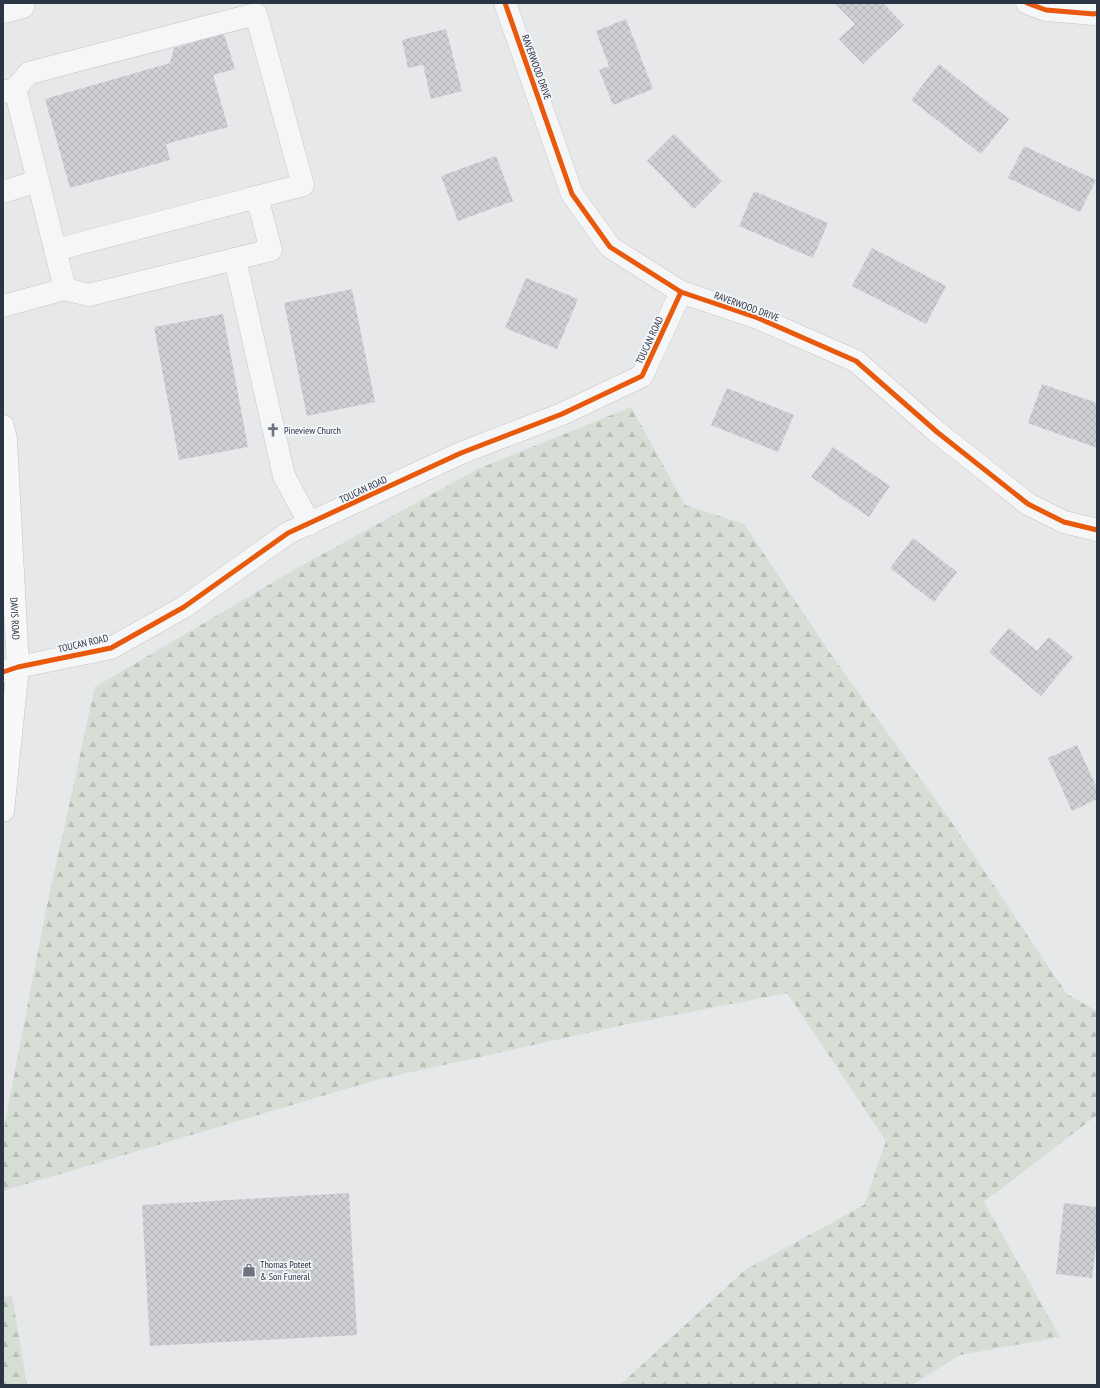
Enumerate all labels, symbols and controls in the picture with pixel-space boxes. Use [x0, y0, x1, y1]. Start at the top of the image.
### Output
street label: RAVERWOOD DRIVE [519, 33, 554, 102]
street label: RAVERWOOD DRIVE [712, 289, 781, 324]
street label: TOUCAN ROAD [633, 314, 666, 366]
church icon: Pineview Church [265, 422, 281, 438]
place label: Pineview Church [284, 424, 341, 437]
street label: TOUCAN ROAD [337, 473, 389, 506]
street label: DAVIS ROAD [7, 597, 23, 640]
street label: TOUCAN ROAD [57, 631, 109, 656]
place label: Thomas Poteet & Son Funeral [260, 1258, 312, 1283]
shop icon: Thomas Poteet & Son Funeral [241, 1262, 257, 1278]

